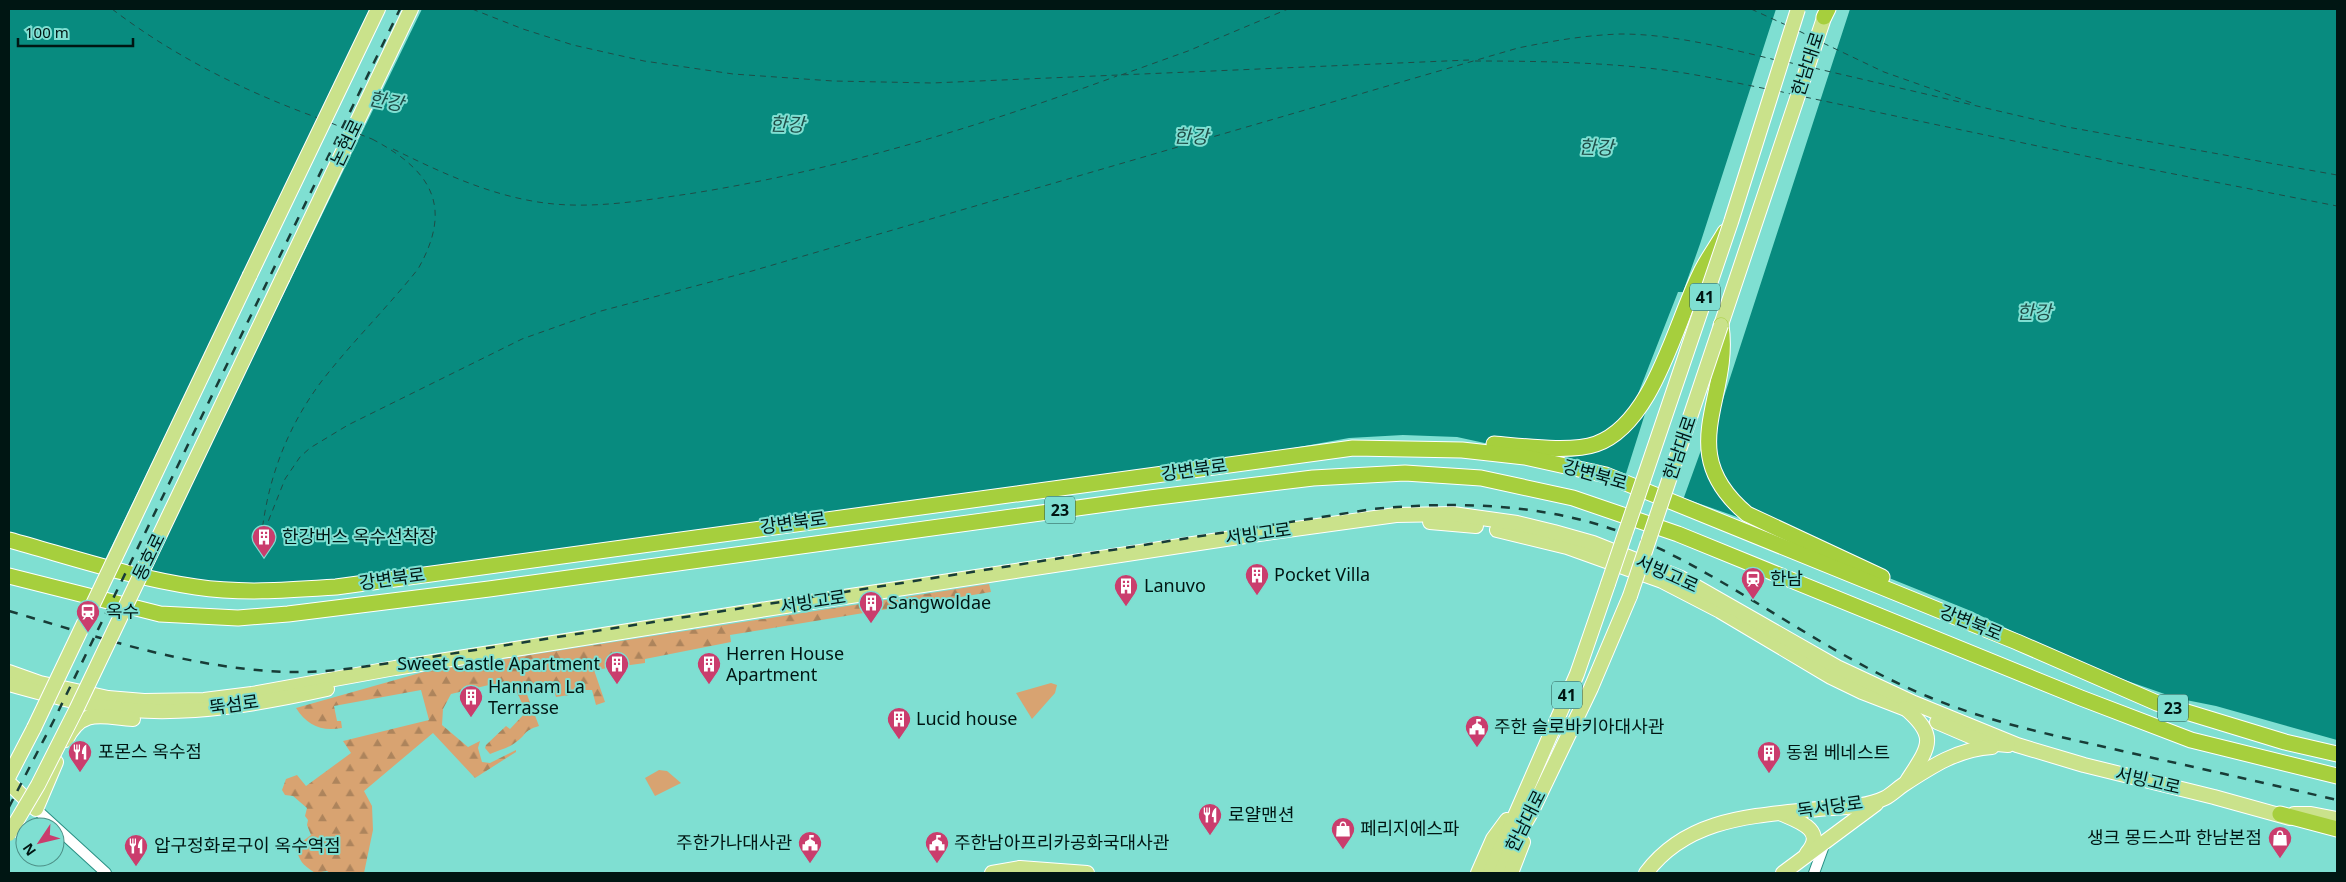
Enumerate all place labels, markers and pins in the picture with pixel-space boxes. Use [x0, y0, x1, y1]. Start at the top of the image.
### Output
building icon: 한강버스 옥수선착장 [251, 524, 277, 558]
place label: 한강버스 옥수선착장 [282, 524, 436, 548]
building icon: Pocket Villa [1244, 562, 1270, 596]
place label: Pocket Villa [1274, 562, 1370, 586]
station icon: 한남 [1740, 566, 1766, 600]
place label: 한남 [1770, 566, 1803, 590]
building icon: Lanuvo [1113, 573, 1139, 607]
place label: Lanuvo [1144, 573, 1206, 597]
building icon: Sangwoldae [858, 590, 884, 624]
place label: Sangwoldae [888, 590, 991, 614]
station icon: 옥수 [75, 599, 101, 633]
place label: 옥수 [106, 599, 139, 623]
place label: Herren House Apartment [726, 641, 844, 686]
place label: Sweet Castle Apartment [397, 651, 600, 675]
building icon: Sweet Castle Apartment [604, 651, 630, 685]
building icon: Herren House Apartment [696, 651, 722, 685]
place label: Hannam La Terrasse [488, 674, 585, 719]
building icon: Hannam La Terrasse [458, 684, 484, 718]
building icon: Lucid house [886, 706, 912, 740]
place label: Lucid house [916, 706, 1018, 730]
public building icon: 주한 슬로바키아대사관 [1464, 714, 1490, 748]
place label: 주한 슬로바키아대사관 [1494, 714, 1665, 738]
restaurant icon: 포몬스 옥수점 [67, 739, 93, 773]
place label: 포몬스 옥수점 [98, 739, 202, 763]
building icon: 동원 베네스트 [1756, 740, 1782, 774]
place label: 동원 베네스트 [1786, 740, 1890, 764]
restaurant icon: 로얄맨션 [1197, 802, 1223, 836]
place label: 로얄맨션 [1228, 802, 1294, 826]
shop icon: 페리지에스파 [1330, 816, 1356, 850]
place label: 페리지에스파 [1360, 816, 1460, 840]
place label: 생크 몽드스파 한남본점 [2087, 825, 2262, 849]
shop icon: 생크 몽드스파 한남본점 [2267, 825, 2293, 859]
place label: 주한가나대사관 [676, 830, 792, 854]
public building icon: 주한가나대사관 [797, 830, 823, 864]
public building icon: 주한남아프리카공화국대사관 [924, 830, 950, 864]
place label: 주한남아프리카공화국대사관 [954, 830, 1170, 854]
restaurant icon: 압구정화로구이 옥수역점 [123, 833, 149, 867]
place label: 압구정화로구이 옥수역점 [154, 833, 341, 857]

